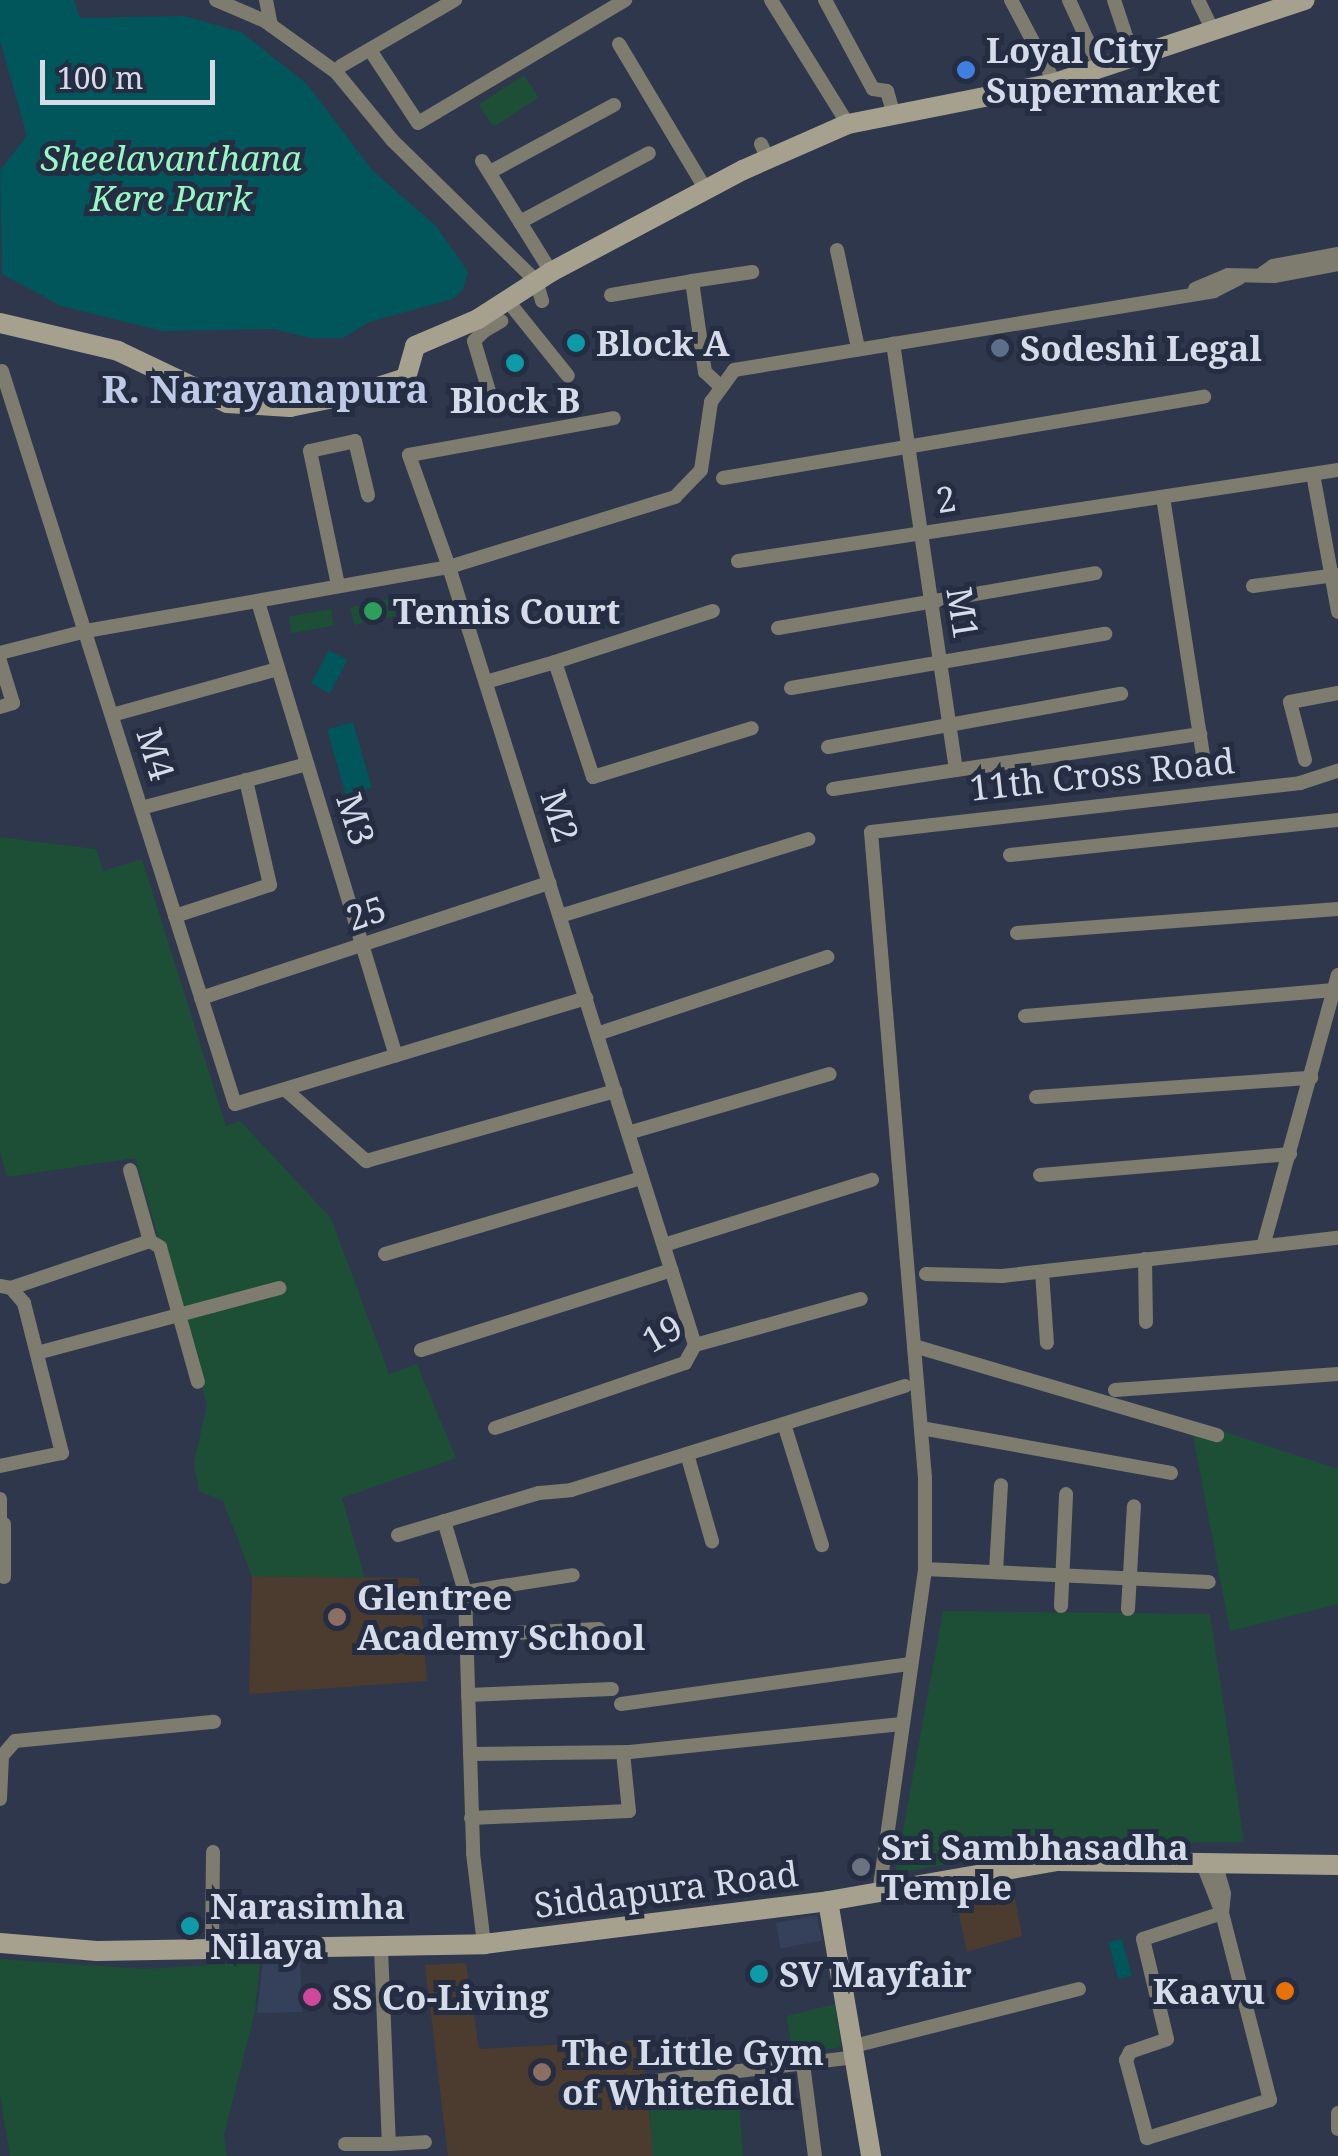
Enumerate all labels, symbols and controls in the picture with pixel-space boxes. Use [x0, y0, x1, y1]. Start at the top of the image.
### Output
place label: Loyal City Supermarket [986, 29, 1220, 111]
scale bar [45, 40, 220, 102]
text: 100 m [57, 57, 143, 98]
marker: Loyal City Supermarket [955, 59, 977, 81]
park label: Sheelavanthana Kere Park [41, 137, 301, 219]
place label: Block A [596, 322, 730, 364]
place label: Sodeshi Legal [1020, 327, 1262, 369]
marker: Block A [565, 332, 587, 354]
marker: Sodeshi Legal [989, 337, 1011, 359]
marker: Block B [504, 352, 526, 374]
district label: R. Narayanapura [102, 366, 428, 412]
place label: Block B [450, 379, 580, 421]
street label: 2 [933, 477, 959, 521]
street label: M1 [938, 584, 988, 642]
place label: Tennis Court [393, 590, 620, 632]
marker: Tennis Court [362, 600, 384, 622]
street label: M4 [128, 723, 184, 785]
street label: 11th Cross Road [968, 739, 1236, 809]
street label: M2 [532, 785, 588, 847]
street label: M3 [328, 788, 384, 850]
street label: 25 [341, 887, 391, 939]
street label: 19 [635, 1305, 689, 1361]
place label: Glentree Academy School [357, 1576, 645, 1658]
marker: Glentree Academy School [326, 1606, 348, 1628]
place label: Sri Sambhasadha Temple [881, 1826, 1189, 1908]
street label: Siddapura Road [532, 1852, 800, 1926]
marker: Sri Sambhasadha Temple [850, 1856, 872, 1878]
place label: Narasimha Nilaya [210, 1885, 405, 1967]
marker: Narasimha Nilaya [179, 1915, 201, 1937]
place label: SV Mayfair [779, 1953, 972, 1995]
marker: SV Mayfair [748, 1963, 770, 1985]
place label: Kaavu [1153, 1970, 1265, 2012]
place label: SS Co-Living [332, 1976, 549, 2018]
marker: Kaavu [1274, 1980, 1296, 2002]
marker: SS Co-Living [301, 1986, 323, 2008]
place label: The Little Gym of Whitefield [562, 2031, 824, 2113]
marker: The Little Gym of Whitefield [531, 2061, 553, 2083]

